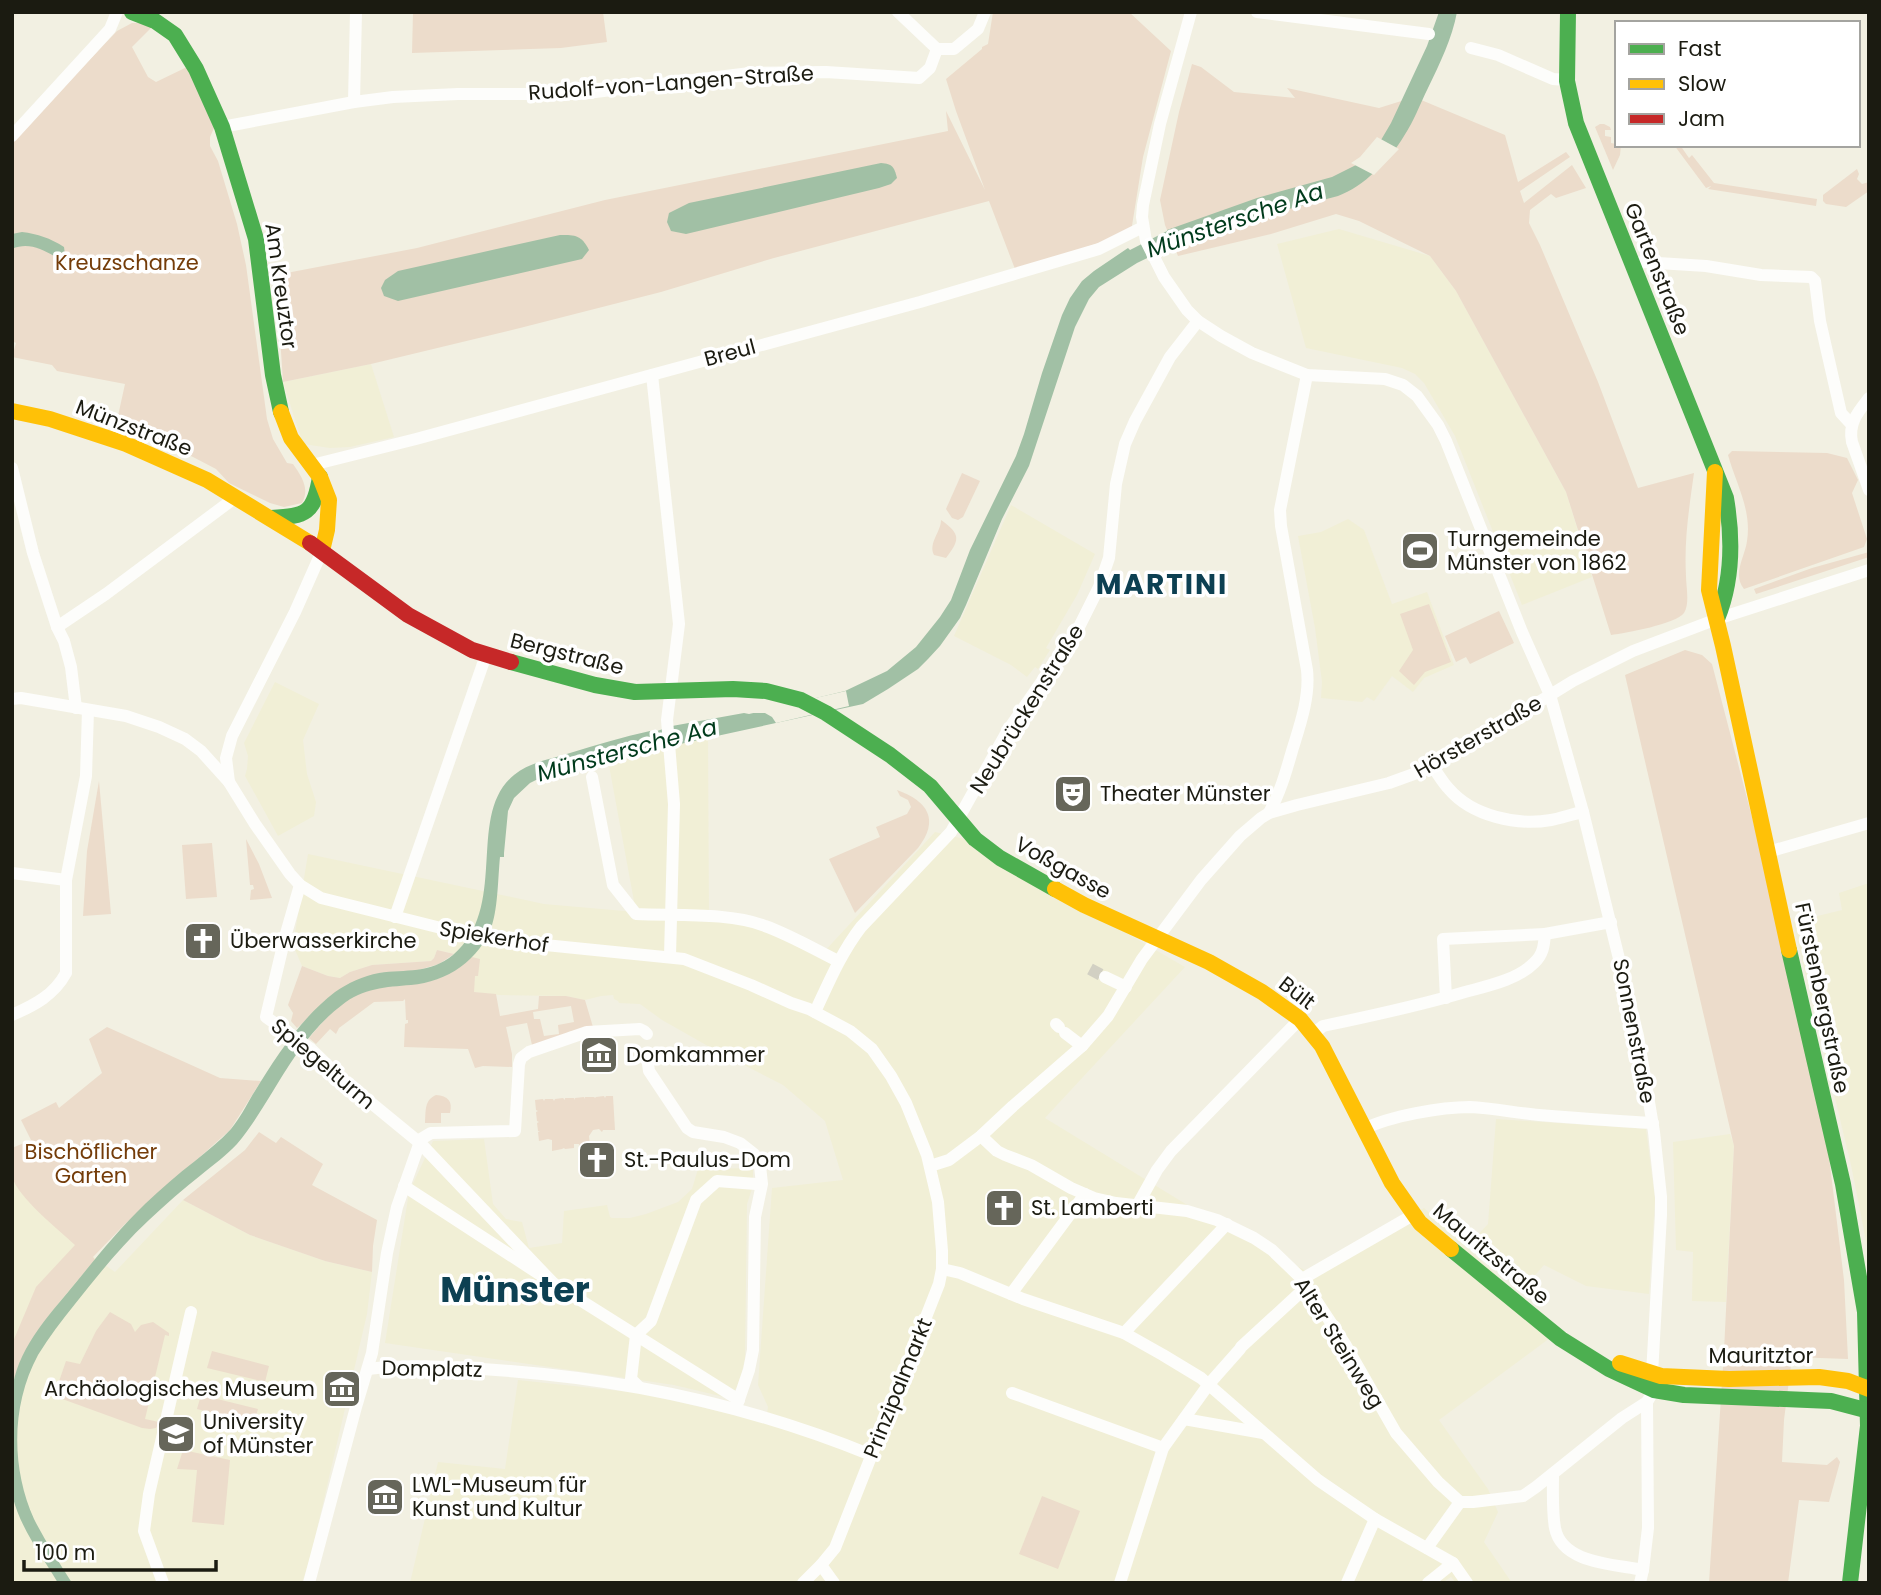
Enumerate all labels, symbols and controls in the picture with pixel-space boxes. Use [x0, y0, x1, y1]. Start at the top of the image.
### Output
legend [1615, 21, 1860, 147]
text: Fast [1678, 34, 1721, 63]
street label: Rudolf-von-Langen-Straße [527, 58, 815, 107]
text: Slow [1678, 69, 1726, 98]
text: Jam [1678, 104, 1725, 133]
water label: Münstersche Aa [1142, 175, 1328, 265]
street label: Gartenstraße [1618, 198, 1697, 339]
street label: Am Kreuztor [258, 221, 305, 351]
park label: Kreuzschanze [55, 248, 199, 277]
street label: Breul [701, 332, 759, 373]
street label: Münzstraße [72, 392, 197, 463]
place label: Turngemeinde Münster von 1862 [1447, 524, 1627, 577]
sports icon: Turngemeinde Münster von 1862 [1399, 530, 1441, 572]
district label: MARTINI [1096, 565, 1228, 604]
street label: Neubrückenstraße [963, 619, 1090, 799]
street label: Bergstraße [507, 625, 627, 682]
street label: Hörsterstraße [1408, 688, 1547, 785]
water label: Münstersche Aa [533, 711, 721, 789]
theatre icon: Theater Münster [1052, 773, 1094, 815]
place label: Theater Münster [1100, 779, 1271, 808]
street label: Voßgasse [1010, 829, 1116, 906]
street label: Fürstenbergstraße [1788, 900, 1857, 1096]
street label: Spiekerhof [437, 914, 551, 959]
church icon: Überwasserkirche [182, 920, 224, 962]
place label: Überwasserkirche [230, 926, 416, 955]
street label: Sonnenstraße [1606, 956, 1663, 1106]
street label: Bült [1273, 969, 1322, 1016]
street label: Spiegelturm [265, 1011, 382, 1116]
museum icon: Domkammer [578, 1034, 620, 1076]
place label: Domkammer [626, 1040, 765, 1069]
park label: Bischöflicher Garten [25, 1137, 158, 1190]
church icon: St.-Paulus-Dom [576, 1139, 618, 1181]
place label: St.-Paulus-Dom [624, 1145, 791, 1174]
church icon: St. Lamberti [983, 1187, 1025, 1229]
place label: St. Lamberti [1031, 1193, 1154, 1222]
street label: Mauritzstraße [1427, 1196, 1556, 1311]
district label: Münster [440, 1265, 590, 1314]
street label: Alter Steinweg [1288, 1272, 1391, 1414]
street label: Prinzipalmarkt [856, 1313, 939, 1462]
street label: Mauritztor [1709, 1341, 1814, 1370]
street label: Domplatz [381, 1353, 483, 1384]
museum icon: Archäologisches Museum [321, 1368, 363, 1410]
place label: Archäologisches Museum [44, 1374, 315, 1403]
place label: University of Münster [203, 1407, 314, 1460]
school or university icon: University of Münster [155, 1413, 197, 1455]
place label: LWL-Museum für Kunst und Kultur [412, 1470, 587, 1523]
museum icon: LWL-Museum für Kunst und Kultur [364, 1476, 406, 1518]
scale bar [24, 1528, 217, 1572]
text: 100 m [35, 1538, 95, 1567]

